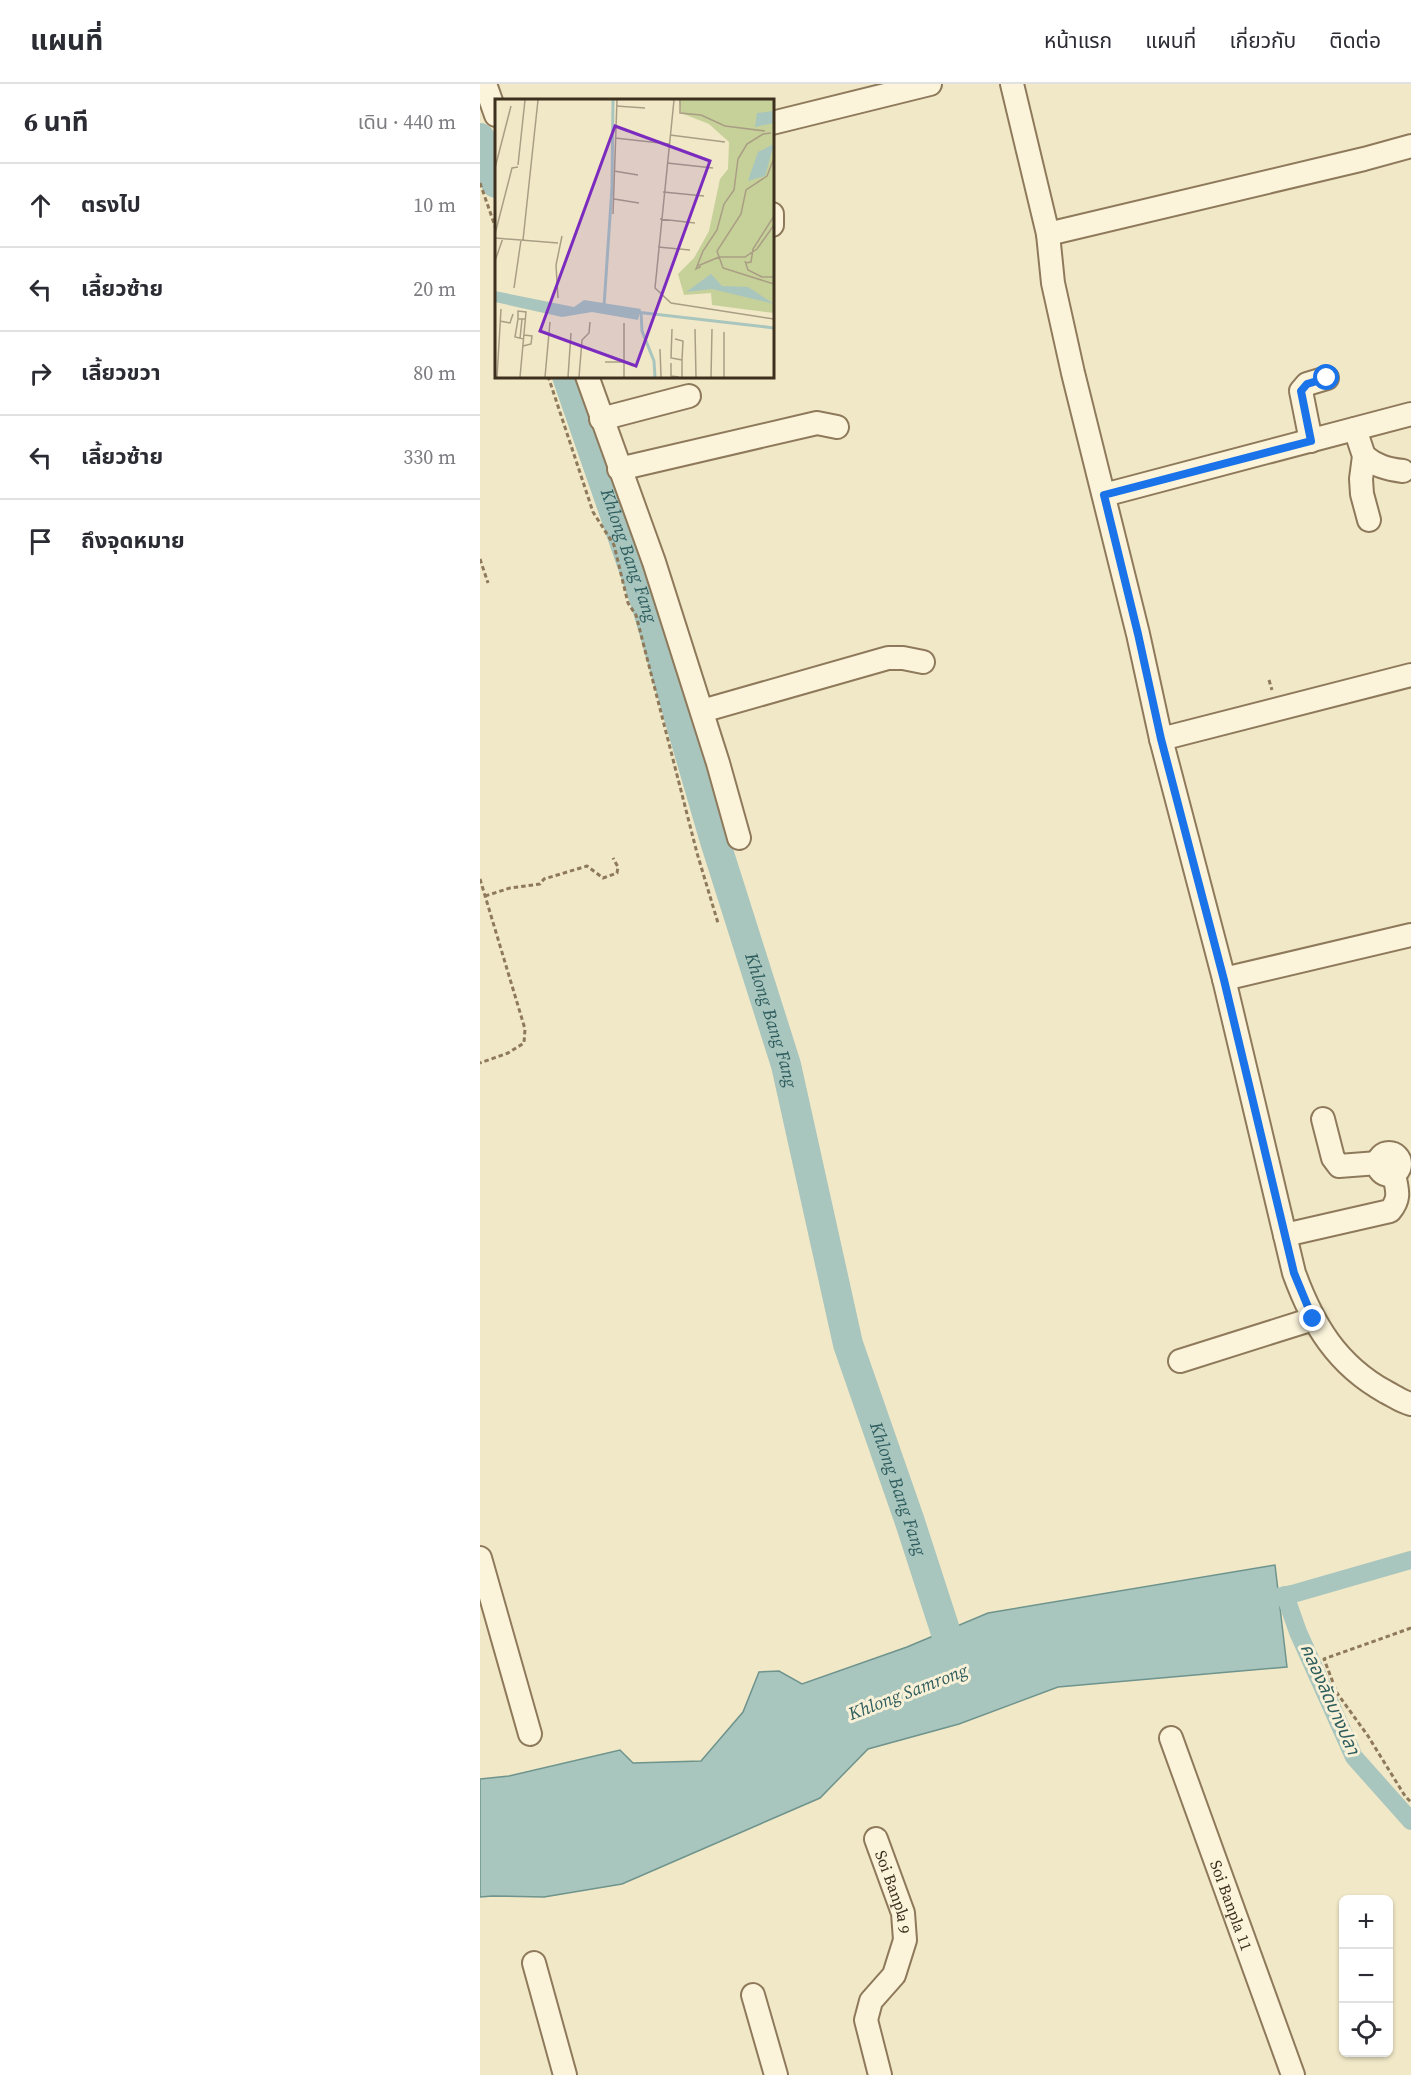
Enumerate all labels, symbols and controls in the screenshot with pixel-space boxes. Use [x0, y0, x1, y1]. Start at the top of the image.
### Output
text: แผนที่ [30, 21, 103, 59]
text: หน้าแรก [1044, 26, 1112, 55]
text: แผนที่ [1145, 26, 1196, 55]
text: เกี่ยวกับ [1229, 26, 1296, 55]
text: ติดต่อ [1329, 26, 1381, 55]
inset map [495, 99, 774, 378]
text: 6 นาที [24, 104, 89, 140]
text: เดิน · 440 m [358, 108, 456, 136]
icon: ahead [24, 189, 57, 222]
text: ตรงไป [81, 189, 141, 219]
text: 10 m [413, 191, 456, 219]
icon: left [24, 273, 57, 306]
text: เลี้ยวซ้าย [81, 273, 163, 303]
text: 20 m [413, 275, 456, 303]
icon: right [24, 357, 57, 390]
text: เลี้ยวขวา [81, 357, 161, 387]
text: 80 m [413, 359, 456, 387]
route start [1313, 364, 1339, 390]
icon: left [24, 441, 57, 474]
text: เลี้ยวซ้าย [81, 441, 163, 471]
text: 330 m [403, 443, 456, 471]
water label: Khlong Bang Fang [595, 484, 664, 626]
icon: arrive [24, 525, 57, 558]
text: ถึงจุดหมาย [81, 525, 185, 555]
water label: Khlong Bang Fang [739, 948, 804, 1091]
route end [1299, 1305, 1325, 1331]
water label: Khlong Bang Fang [864, 1417, 933, 1560]
water label: คลองลัดบางปลา [1295, 1639, 1366, 1759]
water label: Khlong Samrong [844, 1657, 972, 1726]
street label: Soi Banpla 9 [870, 1847, 915, 1934]
street label: Soi Banpla 11 [1205, 1857, 1258, 1954]
map controls [1339, 1895, 1393, 2057]
button: + [1339, 1895, 1393, 1949]
button: − [1339, 1949, 1393, 2003]
button: locate [1339, 2003, 1393, 2057]

